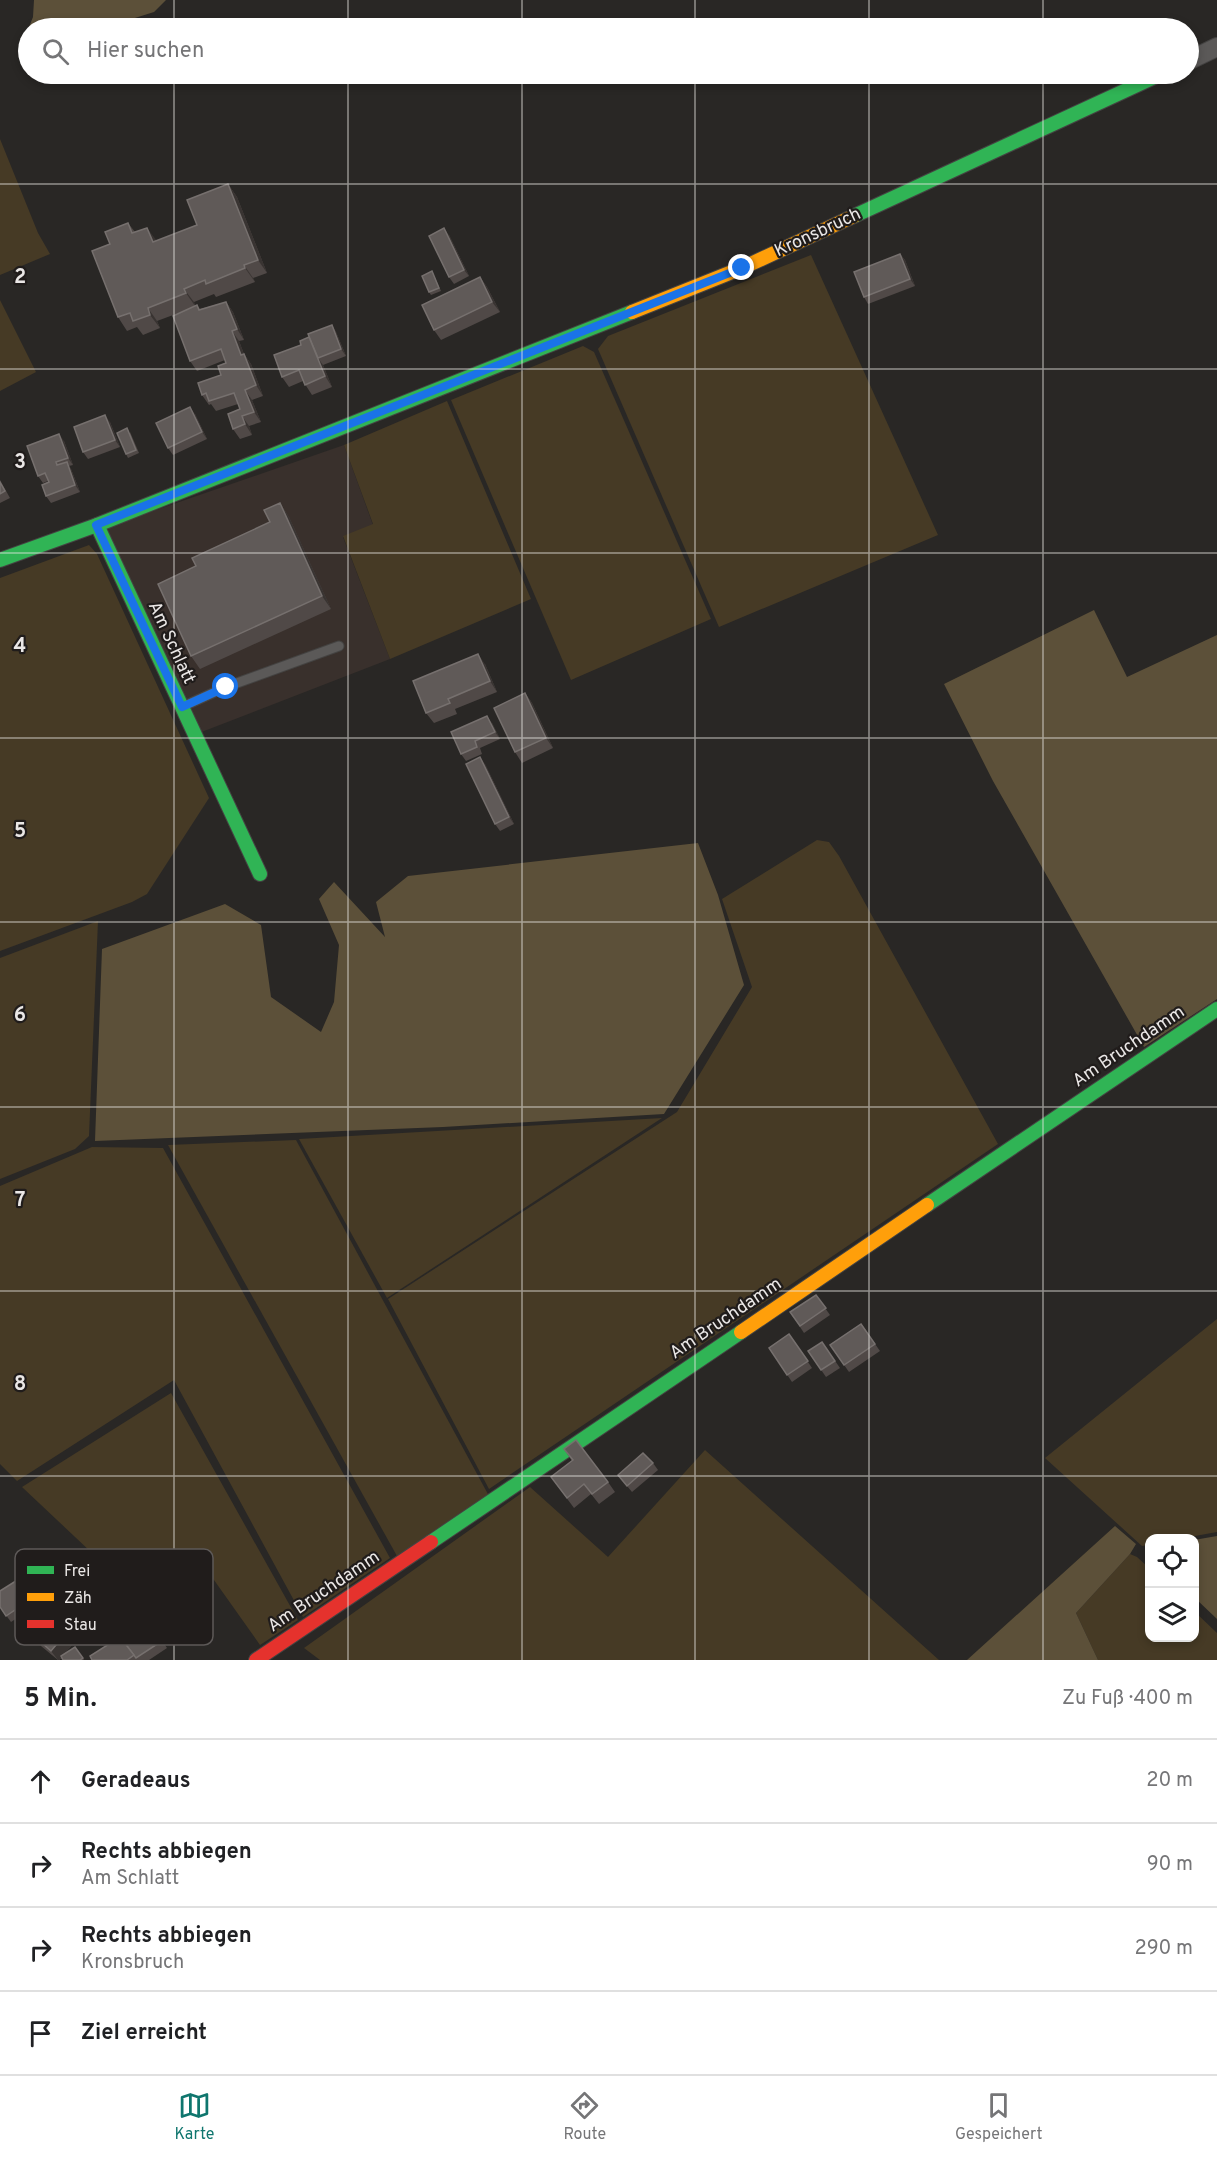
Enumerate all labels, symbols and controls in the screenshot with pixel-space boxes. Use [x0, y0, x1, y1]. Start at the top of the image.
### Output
search box [18, 18, 1199, 84]
icon: search [39, 35, 72, 68]
text: Hier suchen [87, 38, 204, 65]
street label: Kronsbruch [771, 203, 865, 263]
route end [728, 254, 754, 280]
text: 2 [14, 265, 26, 291]
text: 3 [14, 450, 26, 476]
street label: Am Schlatt [142, 598, 200, 688]
text: 4 [14, 634, 26, 660]
route start [212, 673, 238, 699]
text: 5 [14, 819, 26, 845]
street label: Am Bruchdamm [1069, 1001, 1189, 1093]
text: 6 [14, 1003, 26, 1029]
text: 7 [15, 1188, 25, 1214]
street label: Am Bruchdamm [666, 1273, 786, 1365]
text: 8 [14, 1372, 26, 1398]
map controls [1145, 1534, 1199, 1642]
button: locate [1145, 1534, 1199, 1588]
street label: Am Bruchdamm [264, 1546, 384, 1638]
legend [15, 1549, 213, 1645]
text: Frei [64, 1562, 90, 1582]
button: layers [1145, 1588, 1199, 1642]
text: Zäh [64, 1589, 92, 1609]
text: Stau [64, 1616, 97, 1636]
text: 5 Min. [24, 1683, 97, 1716]
text: Zu Fuß · 400 m [1062, 1686, 1193, 1712]
icon: ahead [24, 1765, 57, 1798]
text: Geradeaus [81, 1768, 191, 1795]
text: 20 m [1146, 1768, 1193, 1794]
text: Rechts abbiegen [81, 1839, 252, 1866]
icon: right [24, 1849, 57, 1882]
text: 90 m [1147, 1852, 1193, 1878]
text: Am Schlatt [81, 1866, 179, 1892]
text: Rechts abbiegen [81, 1923, 252, 1950]
icon: right [24, 1933, 57, 1966]
text: 290 m [1135, 1936, 1193, 1962]
text: Kronsbruch [81, 1950, 184, 1976]
icon: arrive [24, 2017, 57, 2050]
text: Ziel erreicht [81, 2020, 207, 2047]
tab: Karte [174, 2089, 214, 2145]
tab: Route [563, 2089, 606, 2145]
tab: Gespeichert [955, 2089, 1043, 2145]

